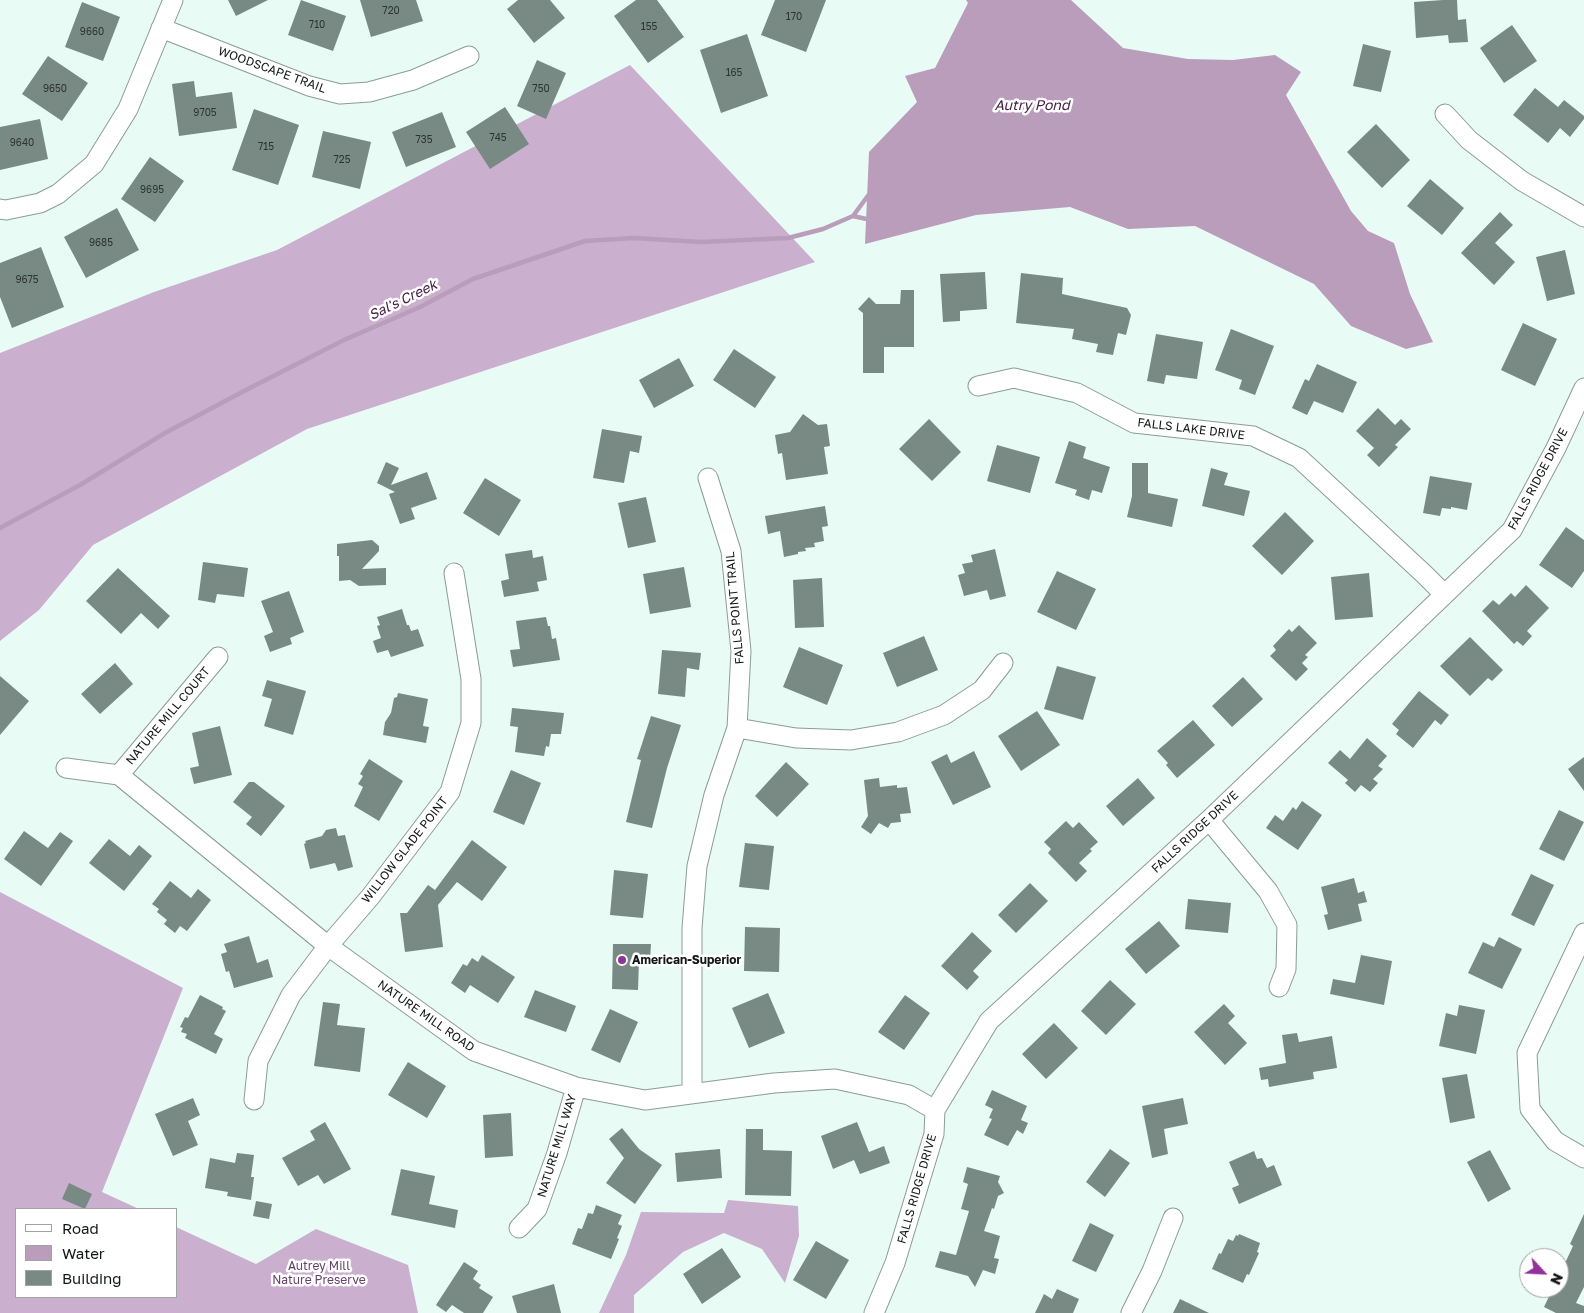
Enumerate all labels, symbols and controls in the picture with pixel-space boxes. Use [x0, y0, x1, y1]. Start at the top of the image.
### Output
house number: 720 [382, 5, 400, 17]
house number: 170 [786, 11, 802, 23]
house number: 710 [309, 19, 325, 31]
house number: 155 [641, 21, 657, 33]
house number: 9660 [80, 26, 104, 38]
street label: WOODSCAPE TRAIL [216, 44, 328, 96]
house number: 165 [726, 67, 742, 79]
house number: 9650 [43, 83, 67, 95]
house number: 750 [532, 83, 550, 95]
water label: Autry Pond [994, 98, 1070, 114]
house number: 9705 [193, 107, 217, 119]
house number: 745 [489, 132, 507, 144]
house number: 735 [416, 134, 432, 146]
house number: 9640 [10, 137, 34, 149]
house number: 715 [258, 141, 274, 153]
house number: 725 [334, 154, 350, 166]
house number: 9695 [140, 184, 164, 196]
house number: 9685 [89, 237, 113, 249]
house number: 9675 [15, 274, 39, 286]
water label: Sal's Creek [366, 276, 440, 324]
street label: FALLS LAKE DRIVE [1136, 415, 1246, 443]
street label: FALLS RIDGE DRIVE [1505, 426, 1571, 532]
street label: FALLS POINT TRAIL [723, 551, 747, 665]
street label: NATURE MILL COURT [123, 664, 213, 768]
street label: FALLS RIDGE DRIVE [1149, 788, 1241, 876]
street label: WILLOW GLADE POINT [359, 794, 451, 906]
place label: American-Superior [632, 953, 741, 967]
marker: American-Superior [616, 954, 628, 966]
street label: NATURE MILL ROAD [375, 977, 477, 1055]
street label: NATURE MILL WAY [534, 1093, 580, 1199]
street label: FALLS RIDGE DRIVE [894, 1133, 940, 1245]
legend [15, 1208, 178, 1298]
text: Road [62, 1219, 99, 1237]
text: Water [62, 1244, 105, 1262]
north arrow [1519, 1248, 1569, 1298]
park label: Autrey Mill Nature Preserve [272, 1259, 366, 1287]
text: Building [62, 1269, 122, 1287]
text: N [1547, 1271, 1567, 1288]

